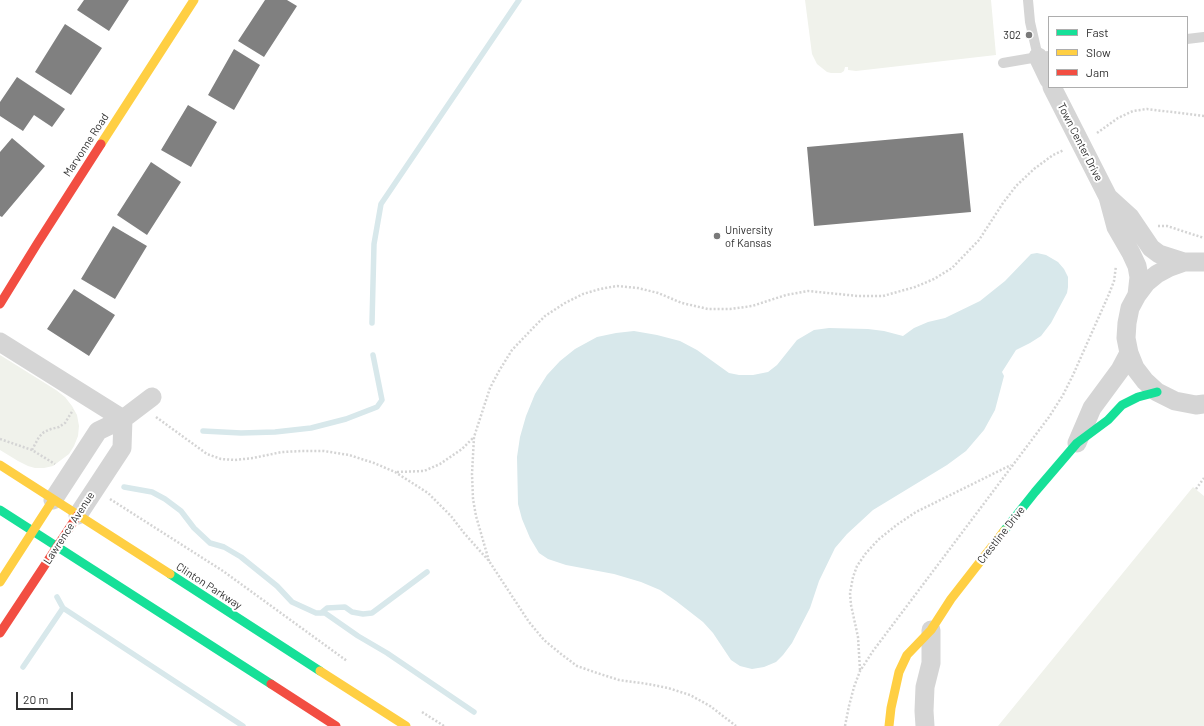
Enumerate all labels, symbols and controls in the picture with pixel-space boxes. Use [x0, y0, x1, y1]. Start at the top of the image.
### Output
legend [1048, 16, 1188, 88]
text: Fast [1086, 25, 1109, 39]
place label: 302 [1003, 28, 1021, 42]
marker: 302 [1024, 30, 1034, 40]
text: Slow [1086, 45, 1111, 59]
text: Jam [1086, 65, 1109, 79]
street label: Town Center Drive [1055, 101, 1105, 183]
street label: Marvonne Road [61, 111, 111, 179]
place label: University of Kansas [725, 223, 773, 249]
marker: University of Kansas [712, 231, 722, 241]
street label: Lawrence Avenue [41, 489, 97, 567]
street label: Crestline Drive [974, 504, 1028, 566]
street label: Clinton Parkway [174, 560, 244, 612]
scale bar [18, 684, 75, 710]
text: 20 m [23, 692, 49, 706]

